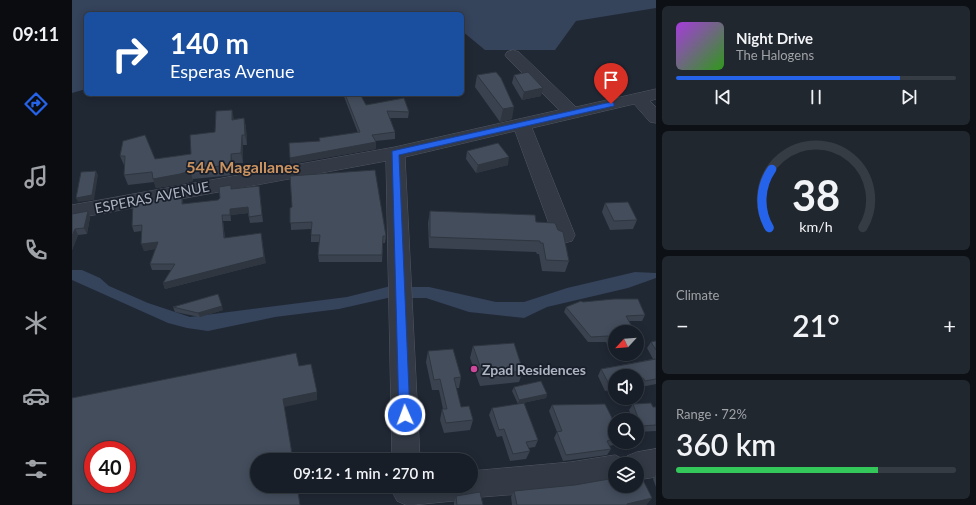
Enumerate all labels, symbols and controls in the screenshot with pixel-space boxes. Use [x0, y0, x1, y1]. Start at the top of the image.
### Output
text: 09:11 [13, 23, 59, 45]
text: 140 m [170, 26, 249, 60]
icon: right [104, 28, 156, 80]
text: Night Drive [736, 29, 813, 47]
text: The Halogens [736, 47, 814, 63]
text: Esperas Avenue [170, 60, 294, 82]
pin [594, 63, 628, 104]
icon: arrive [600, 69, 622, 91]
icon: previous [712, 86, 734, 108]
icon: pause [805, 86, 827, 108]
icon: next [898, 86, 920, 108]
icon: directions [22, 90, 50, 118]
district label: 54A Magallanes [186, 157, 300, 176]
icon: music [22, 163, 50, 191]
text: 38 [792, 170, 840, 220]
street label: ESPERAS AVENUE [93, 178, 211, 216]
text: km/h [799, 218, 833, 235]
icon: phone [22, 236, 50, 264]
text: Climate [676, 287, 719, 303]
text: 21° [792, 307, 840, 343]
icon: climate [22, 309, 50, 337]
text: − [676, 312, 689, 339]
text: + [943, 312, 956, 339]
north arrow [608, 325, 644, 361]
map controls [608, 325, 644, 493]
place label: Zpad Residences [482, 361, 586, 378]
marker: Zpad Residences [469, 364, 479, 374]
button: sound [608, 369, 644, 405]
icon: car [22, 382, 50, 410]
position arrow [384, 394, 426, 436]
text: Range · 72% [676, 406, 747, 422]
button: search [608, 413, 644, 449]
text: 360 km [676, 426, 776, 462]
speed limit sign: 40 [84, 441, 136, 493]
icon: filters [22, 455, 50, 483]
button: layers [608, 457, 644, 493]
text: 09:12 · 1 min · 270 m [294, 464, 434, 482]

